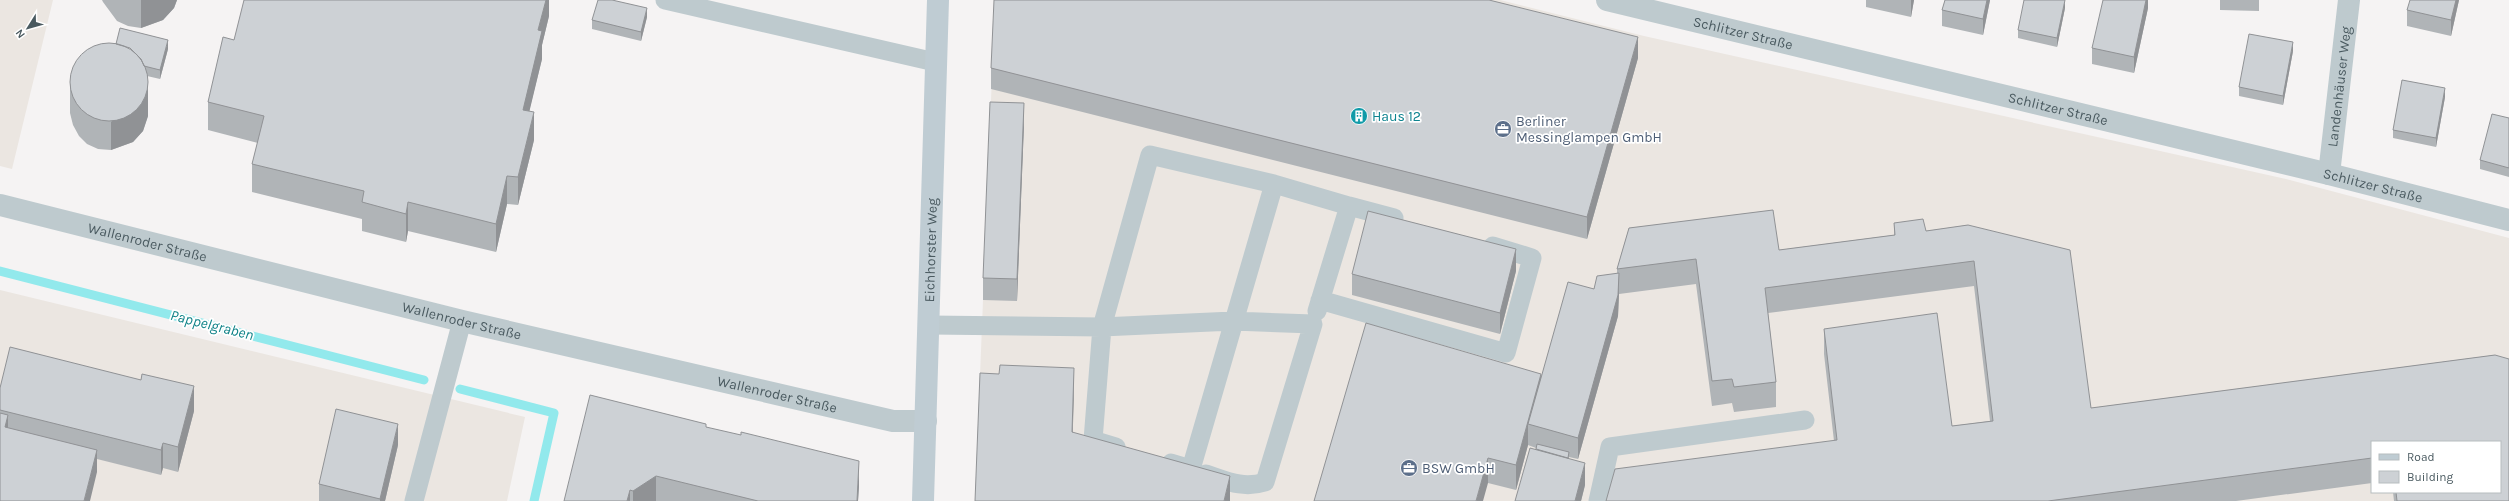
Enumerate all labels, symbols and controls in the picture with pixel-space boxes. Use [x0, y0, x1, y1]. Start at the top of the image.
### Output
north arrow [8, 8, 48, 48]
street label: Schlitzer Straße [1691, 13, 1795, 54]
street label: Landenhäuser Weg [2324, 25, 2355, 148]
text: N [13, 27, 28, 41]
street label: Schlitzer Straße [2006, 89, 2110, 129]
building icon: Haus 12 [1349, 106, 1369, 126]
place label: Haus 12 [1372, 108, 1421, 125]
place label: Berliner Messinglampen GmbH [1516, 113, 1662, 146]
office icon: Berliner Messinglampen GmbH [1493, 119, 1513, 139]
street label: Schlitzer Straße [2321, 165, 2424, 207]
street label: Eichhorster Weg [921, 198, 941, 303]
street label: Wallenroder Straße [86, 219, 209, 266]
street label: Wallenroder Straße [400, 298, 523, 344]
water label: Pappelgraben [169, 306, 255, 344]
street label: Wallenroder Straße [716, 373, 839, 417]
legend [2371, 441, 2501, 493]
text: Road [2407, 450, 2435, 464]
office icon: BSW GmbH [1399, 458, 1419, 478]
place label: BSW GmbH [1422, 460, 1495, 477]
text: Building [2407, 470, 2454, 484]

